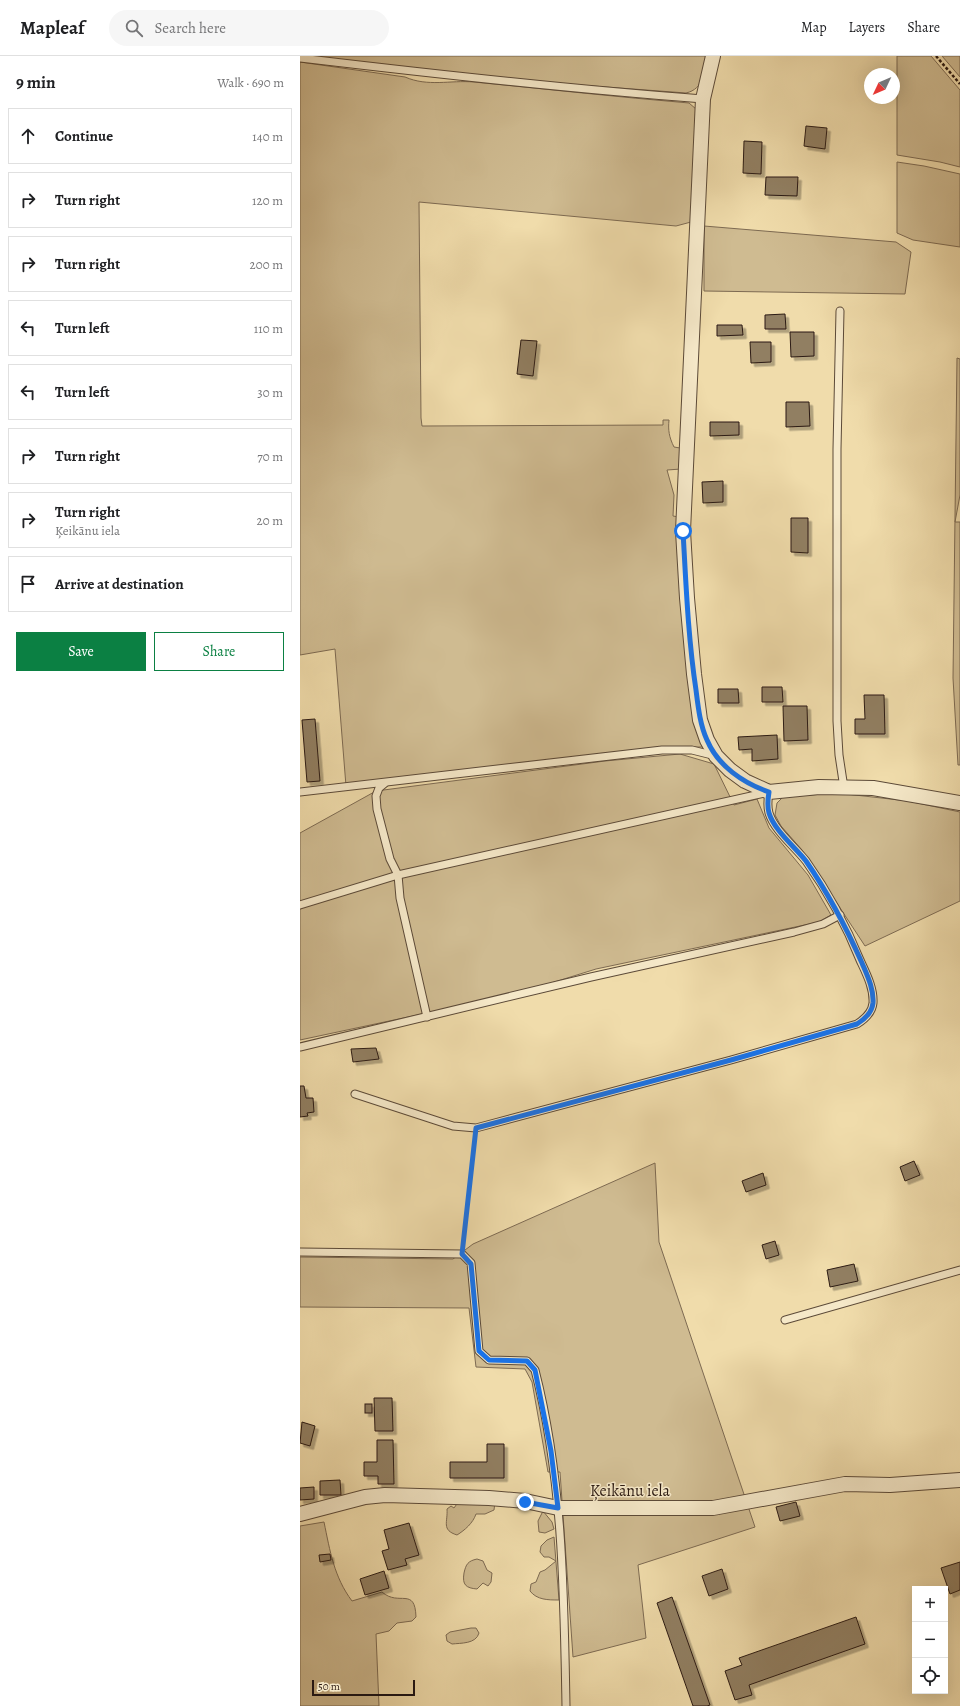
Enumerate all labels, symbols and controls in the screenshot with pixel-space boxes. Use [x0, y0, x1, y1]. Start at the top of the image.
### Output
search box [109, 10, 389, 46]
text: Mapleaf [20, 15, 85, 41]
icon: search [123, 17, 145, 39]
text: Search here [155, 18, 226, 38]
text: Map [801, 18, 827, 37]
text: Layers [849, 18, 885, 37]
text: Share [907, 18, 940, 37]
north arrow [864, 68, 900, 104]
text: 9 min [16, 71, 56, 94]
text: Walk · 690 m [217, 74, 284, 91]
icon: ahead [17, 125, 39, 147]
text: Continue [55, 126, 113, 146]
text: 140 m [252, 128, 283, 145]
icon: right [17, 189, 39, 211]
text: Turn right [55, 190, 120, 210]
text: 120 m [252, 192, 283, 209]
icon: right [17, 253, 39, 275]
text: Turn right [55, 254, 120, 274]
text: 200 m [250, 256, 283, 273]
icon: left [17, 317, 39, 339]
text: Turn left [55, 318, 110, 338]
text: 110 m [254, 320, 283, 337]
icon: left [17, 381, 39, 403]
text: Turn left [55, 382, 110, 402]
text: 30 m [257, 384, 283, 401]
icon: right [17, 445, 39, 467]
text: Turn right [55, 446, 120, 466]
text: 70 m [257, 448, 283, 465]
text: Turn right [55, 502, 120, 522]
icon: right [17, 509, 39, 531]
text: 20 m [257, 512, 283, 529]
text: Ķeikānu iela [55, 522, 120, 539]
route start [674, 522, 692, 540]
icon: arrive [17, 573, 39, 595]
text: Arrive at destination [55, 574, 184, 594]
button: Save [16, 632, 146, 671]
button: Share [154, 632, 284, 671]
street label: Ķeikānu iela [590, 1480, 671, 1502]
route end [516, 1493, 534, 1511]
map controls [912, 1586, 948, 1694]
button: + [912, 1586, 948, 1622]
button: − [912, 1622, 948, 1658]
button: locate [912, 1658, 948, 1694]
scale bar [312, 1678, 415, 1697]
text: 50 m [318, 1679, 340, 1694]

